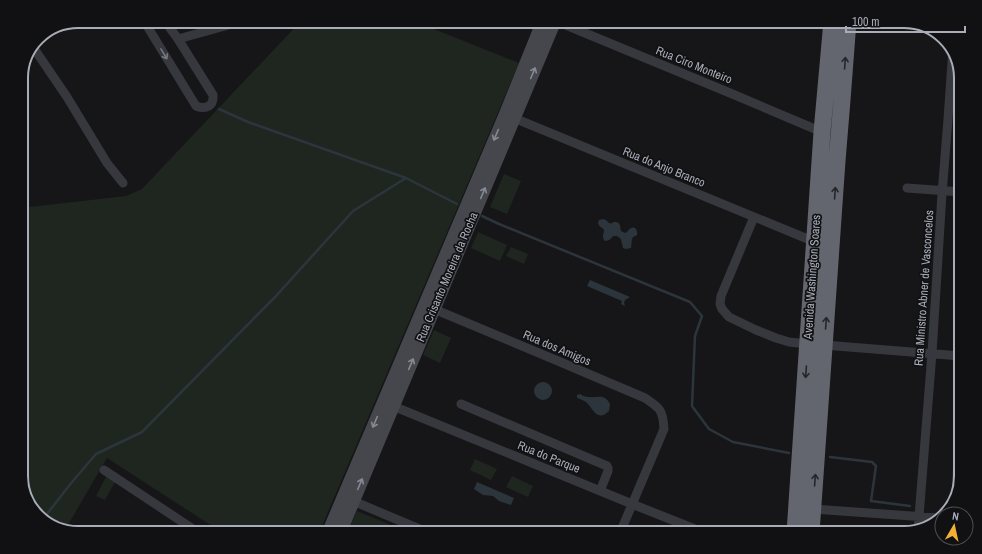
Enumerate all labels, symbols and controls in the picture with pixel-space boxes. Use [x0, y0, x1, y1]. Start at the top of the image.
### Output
scale bar [846, 8, 965, 34]
text: 100 m [852, 14, 879, 30]
street label: Rua Ciro Monteiro [653, 42, 735, 88]
one-way arrow [161, 48, 169, 60]
one-way arrow [841, 57, 848, 70]
one-way arrow [530, 68, 538, 80]
one-way arrow [492, 128, 500, 140]
street label: Rua do Anjo Branco [620, 143, 708, 191]
one-way arrow [479, 187, 487, 199]
one-way arrow [831, 187, 838, 200]
street label: Rua Crisanto Moreira da Rocha [412, 209, 482, 344]
street label: Rua Ministro Abner de Vasconcelos [911, 209, 937, 367]
street label: Avenida Washington Soares [800, 214, 824, 341]
one-way arrow [822, 316, 829, 329]
street label: Rua dos Amigos [521, 327, 593, 369]
one-way arrow [407, 359, 415, 371]
one-way arrow [802, 365, 809, 378]
one-way arrow [370, 416, 378, 428]
street label: Rua do Parque [515, 437, 583, 477]
one-way arrow [811, 474, 818, 487]
one-way arrow [357, 479, 365, 491]
north arrow [934, 506, 974, 546]
text: N [951, 509, 960, 524]

